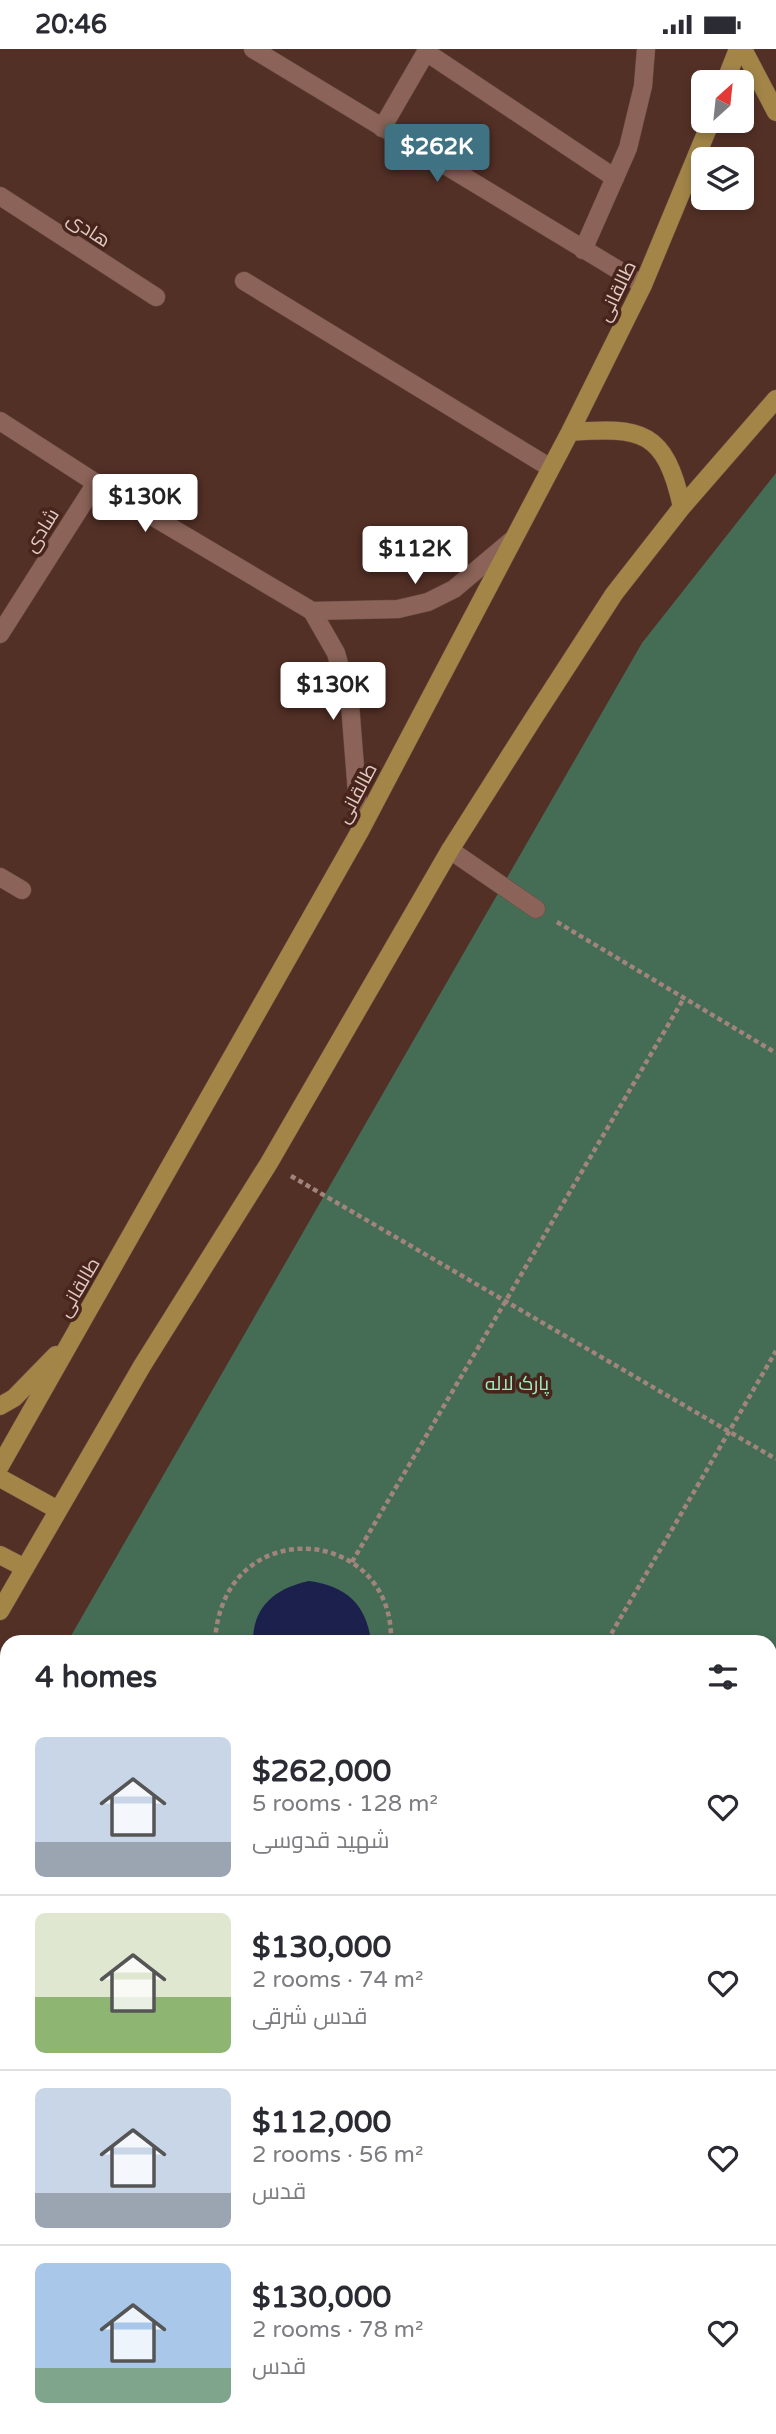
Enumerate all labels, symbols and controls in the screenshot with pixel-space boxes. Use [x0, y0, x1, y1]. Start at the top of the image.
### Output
text: 20:46 [35, 9, 107, 40]
north arrow [691, 70, 754, 133]
map controls [691, 70, 754, 210]
pin: $262K [388, 125, 486, 184]
text: $262K [401, 133, 473, 161]
button: layers [691, 147, 754, 210]
street label: هادی [63, 208, 114, 252]
street label: طالقانی [593, 258, 641, 325]
pin: $130K [96, 475, 194, 534]
text: $130K [109, 483, 181, 511]
street label: شادی [20, 505, 64, 557]
pin: $112K [366, 526, 464, 586]
text: $112K [379, 535, 451, 563]
pin: $130K [284, 663, 382, 722]
text: $130K [297, 671, 369, 699]
street label: طالقانی [332, 760, 382, 827]
street label: طالقانی [53, 1254, 105, 1321]
park label: پارک لاله [485, 1373, 549, 1396]
icon: filters [704, 1658, 742, 1696]
text: 4 homes [35, 1659, 157, 1696]
text: $262,000 [252, 1753, 391, 1790]
icon: home [91, 1765, 175, 1849]
icon: heart [704, 1788, 742, 1826]
text: 5 rooms · 128 m² [252, 1790, 438, 1818]
text: شهید قدوسی [252, 1827, 389, 1855]
text: $130,000 [252, 1929, 391, 1966]
icon: home [91, 1941, 175, 2025]
icon: heart [704, 1964, 742, 2002]
text: 2 rooms · 74 m² [252, 1966, 423, 1994]
text: قدس شرقی [252, 2003, 367, 2031]
text: $112,000 [252, 2104, 391, 2141]
icon: home [91, 2116, 175, 2200]
icon: heart [704, 2139, 742, 2177]
text: 2 rooms · 56 m² [252, 2141, 423, 2169]
text: قدس [252, 2178, 306, 2206]
text: $130,000 [252, 2279, 391, 2316]
icon: home [91, 2291, 175, 2375]
icon: heart [704, 2314, 742, 2352]
text: 2 rooms · 78 m² [252, 2316, 423, 2344]
text: قدس [252, 2353, 306, 2381]

